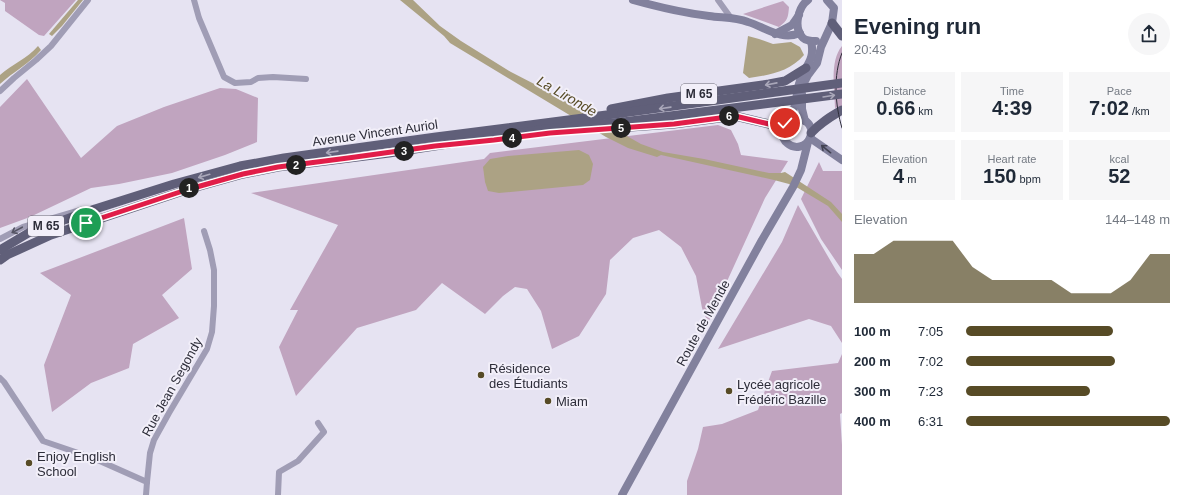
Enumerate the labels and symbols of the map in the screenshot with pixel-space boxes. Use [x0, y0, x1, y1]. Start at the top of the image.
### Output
water label: La Lironde [534, 73, 600, 120]
one-way arrow [765, 80, 778, 88]
road number: M 65 [681, 84, 717, 104]
one-way arrow [822, 92, 835, 100]
one-way arrow [659, 104, 672, 112]
pin: 6 [719, 106, 739, 126]
pin [768, 106, 802, 140]
street label: Avenue Vincent Auriol [311, 117, 439, 149]
pin: 5 [611, 118, 631, 138]
pin: 4 [502, 128, 522, 148]
pin: 3 [394, 141, 414, 161]
one-way arrow [821, 144, 832, 153]
one-way arrow [326, 148, 339, 156]
pin: 2 [286, 155, 306, 175]
one-way arrow [198, 173, 211, 180]
pin: 1 [179, 178, 199, 198]
pin [69, 206, 103, 240]
road number: M 65 [28, 216, 64, 236]
one-way arrow [11, 227, 23, 234]
street label: Route de Mende [673, 277, 733, 369]
street label: Rue Jean Segondy [139, 335, 206, 439]
place label: Résidence des Étudiants [489, 361, 568, 391]
marker: Résidence des Étudiants [476, 370, 486, 380]
place label: Lycée agricole Frédéric Bazille [737, 377, 827, 407]
marker: Lycée agricole Frédéric Bazille [724, 386, 734, 396]
place label: Miam [556, 394, 588, 409]
marker: Miam [543, 396, 553, 406]
place label: Enjoy English School [37, 449, 116, 479]
marker: Enjoy English School [24, 458, 34, 468]

